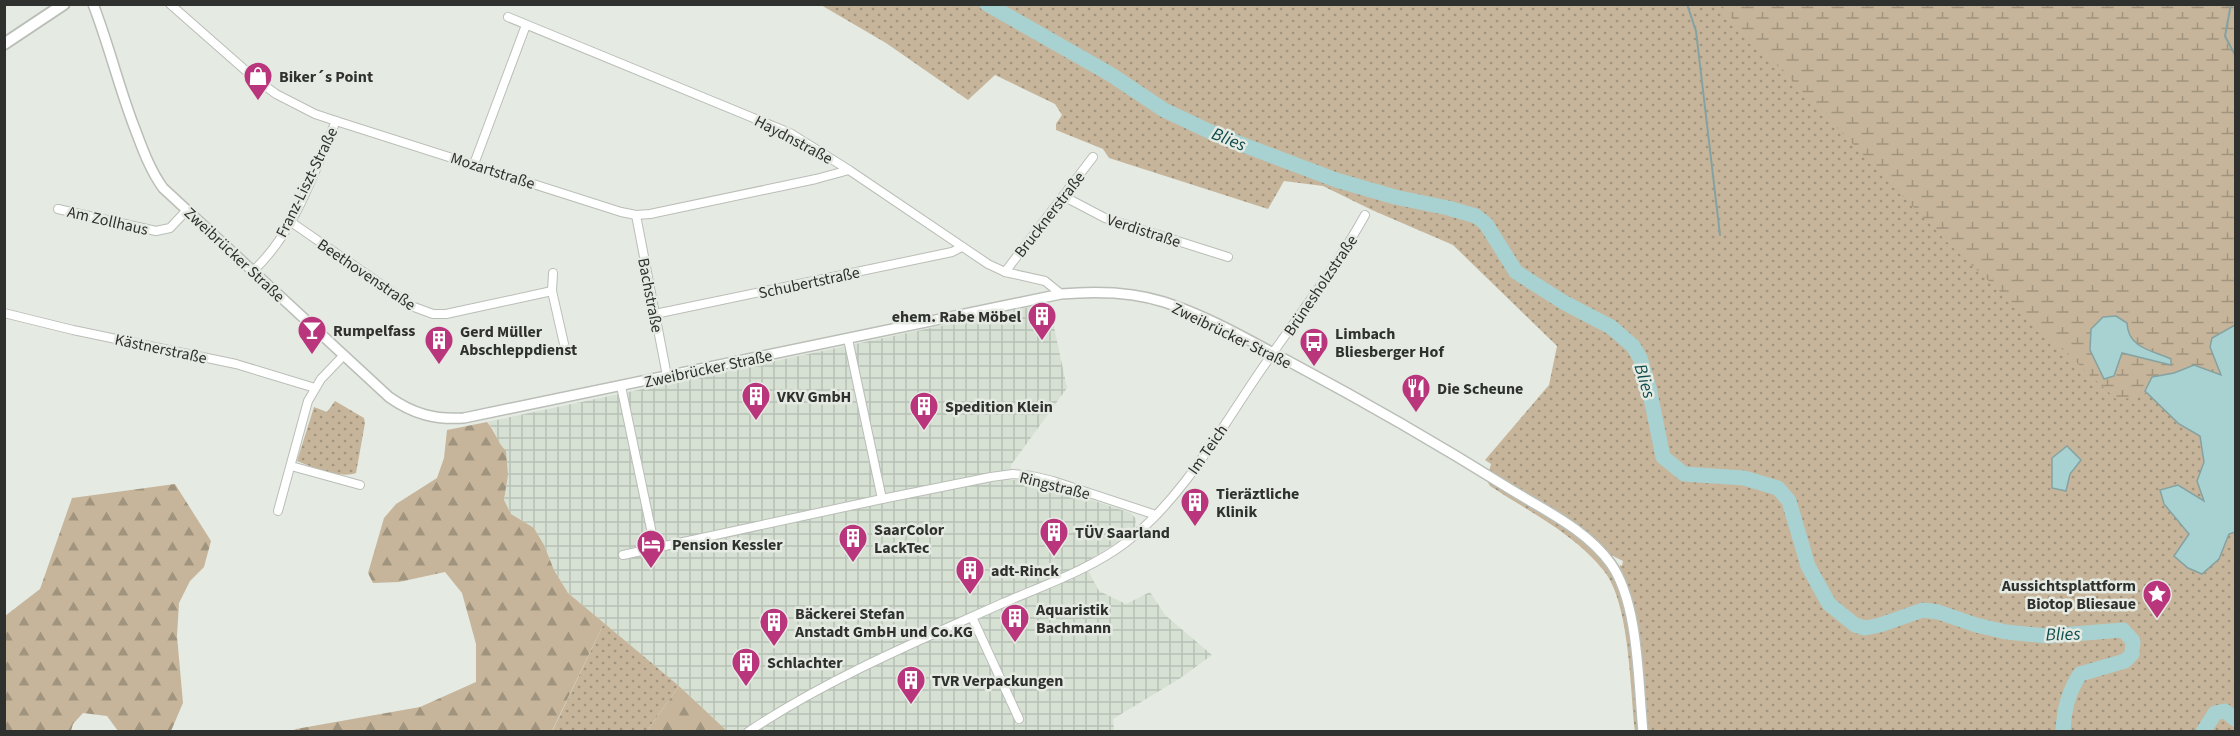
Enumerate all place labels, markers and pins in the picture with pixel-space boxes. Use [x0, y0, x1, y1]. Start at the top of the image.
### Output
shop icon: Biker´s Point [242, 60, 274, 102]
place label: Biker´s Point [279, 66, 373, 88]
building icon: ehem. Rabe Möbel [1026, 300, 1058, 342]
place label: ehem. Rabe Möbel [892, 306, 1021, 328]
bar icon: Rumpelfass [296, 314, 328, 356]
place label: Rumpelfass [333, 320, 415, 342]
place label: Gerd Müller Abschleppdienst [459, 321, 577, 361]
place label: Limbach Bliesberger Hof [1335, 323, 1444, 363]
building icon: Gerd Müller Abschleppdienst [423, 324, 455, 366]
bus stop icon: Limbach Bliesberger Hof [1298, 326, 1330, 368]
restaurant icon: Die Scheune [1400, 372, 1432, 414]
place label: Die Scheune [1437, 378, 1523, 400]
building icon: VKV GmbH [740, 380, 772, 422]
place label: VKV GmbH [776, 386, 851, 408]
building icon: Spedition Klein [908, 390, 940, 432]
place label: Spedition Klein [945, 396, 1053, 418]
place label: Tieräztliche Klinik [1216, 483, 1299, 523]
building icon: Tieräztliche Klinik [1179, 486, 1211, 528]
building icon: TÜV Saarland [1038, 516, 1070, 558]
place label: SaarColor LackTec [874, 519, 945, 559]
building icon: SaarColor LackTec [837, 522, 869, 564]
place label: TÜV Saarland [1075, 522, 1170, 544]
hotel icon: Pension Kessler [635, 528, 667, 570]
place label: Pension Kessler [672, 534, 783, 556]
building icon: adt-Rinck [954, 554, 986, 596]
place label: adt-Rinck [991, 560, 1059, 582]
place label: Aussichtsplattform Biotop Bliesaue [2001, 575, 2136, 615]
place icon: Aussichtsplattform Biotop Bliesaue [2141, 578, 2173, 620]
place label: Aquaristik Bachmann [1035, 599, 1111, 639]
building icon: Aquaristik Bachmann [999, 602, 1031, 644]
place label: Bäckerei Stefan Anstadt GmbH und Co.KG [794, 603, 973, 643]
building icon: Bäckerei Stefan Anstadt GmbH und Co.KG [758, 606, 790, 648]
building icon: Schlachter [730, 646, 762, 688]
place label: Schlachter [767, 652, 843, 674]
building icon: TVR Verpackungen [895, 664, 927, 706]
place label: TVR Verpackungen [932, 670, 1063, 692]

